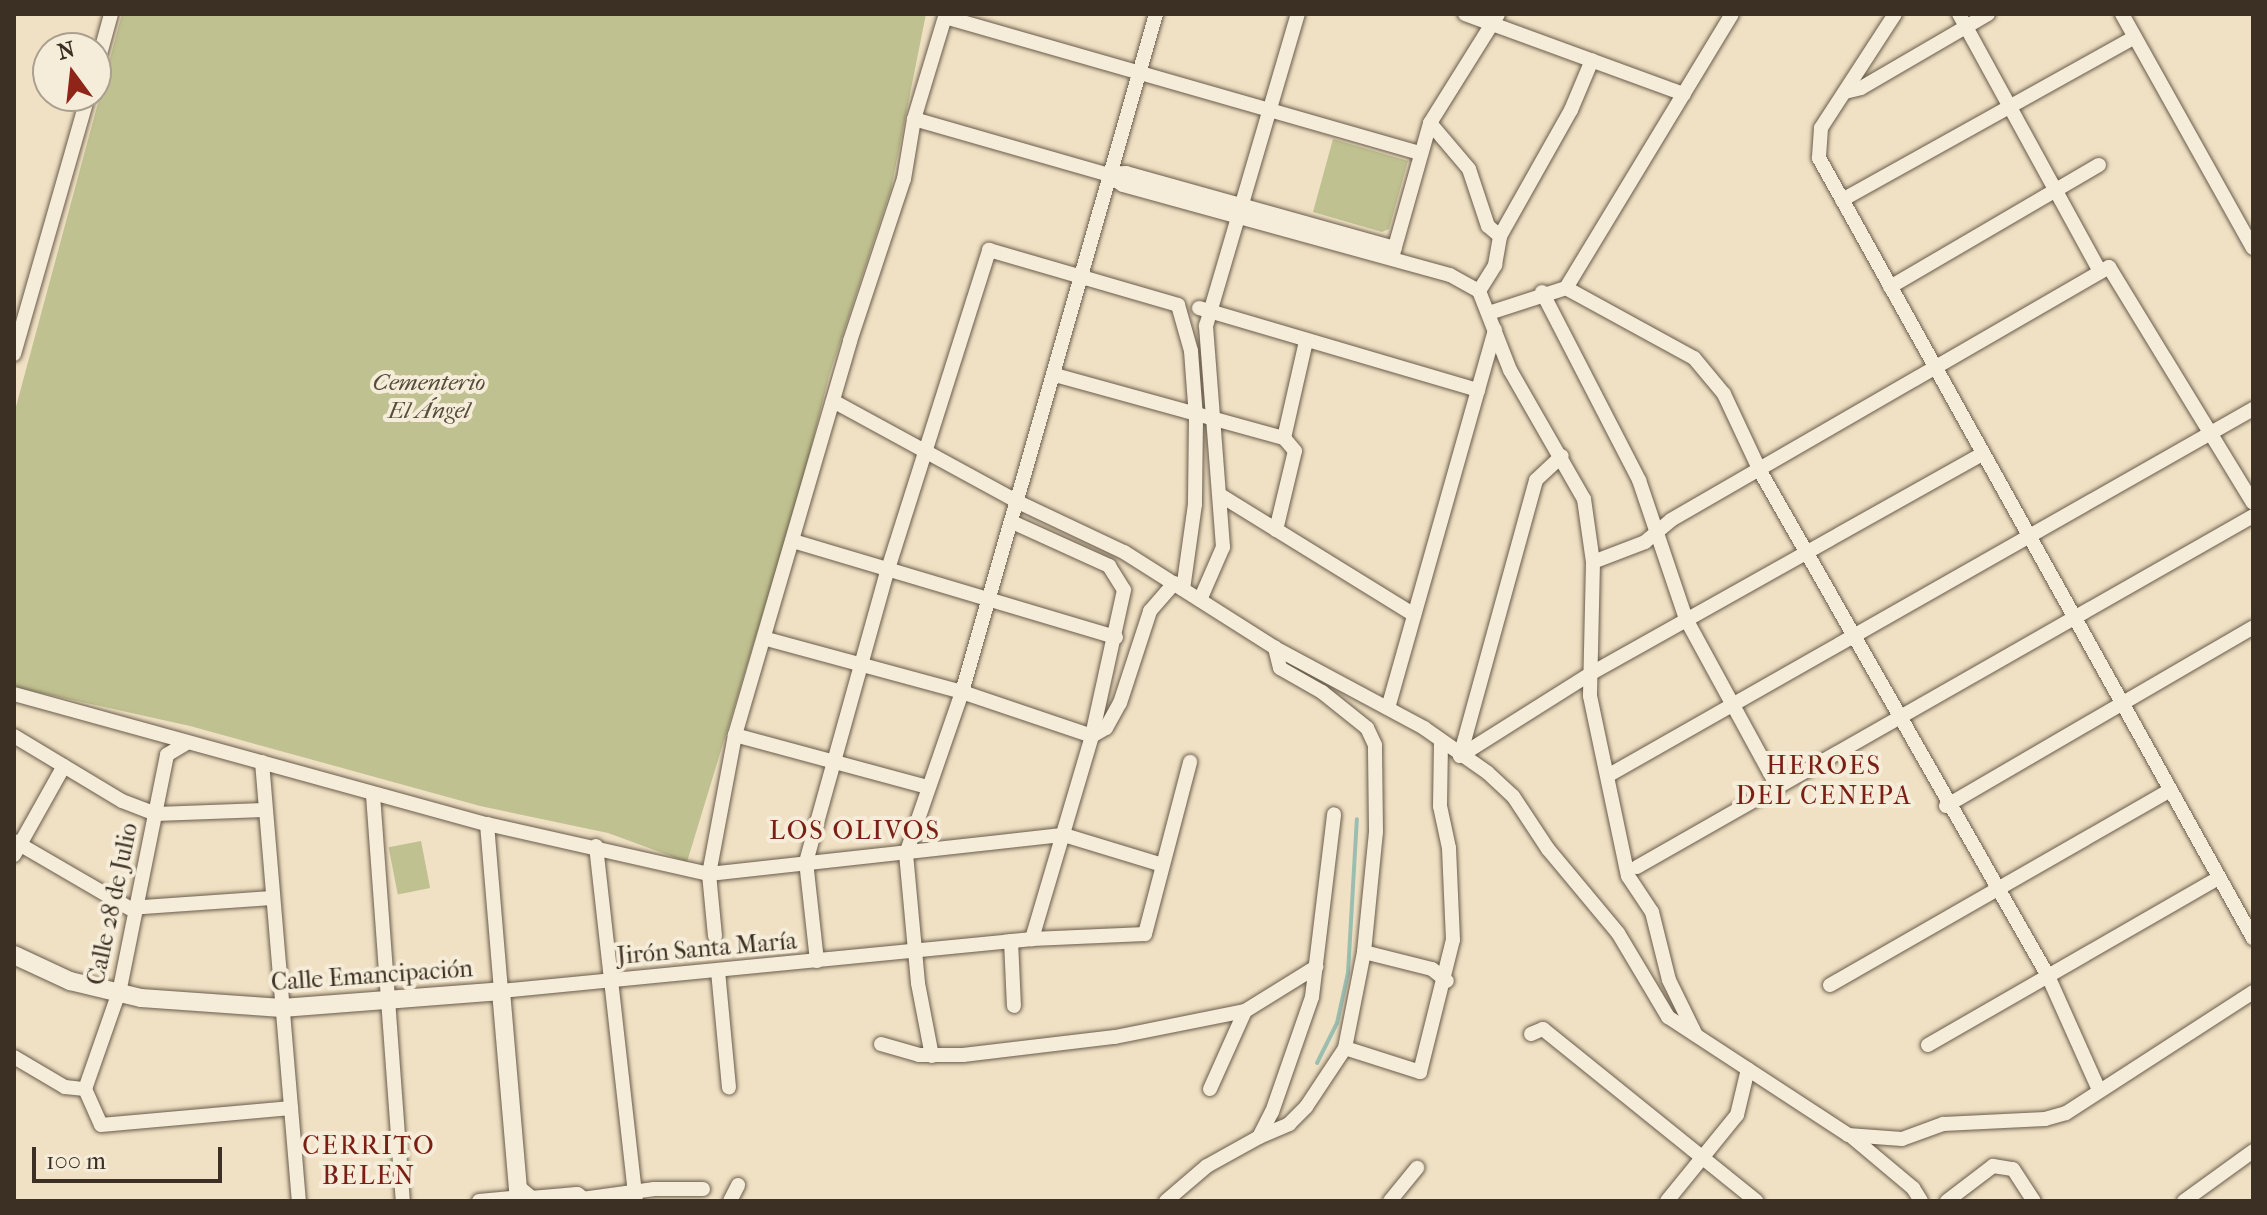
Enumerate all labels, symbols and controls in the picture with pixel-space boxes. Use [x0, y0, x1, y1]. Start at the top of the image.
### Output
north arrow [32, 32, 112, 112]
text: N [55, 36, 78, 65]
park label: Cementerio El Ángel [373, 369, 485, 425]
district label: HEROES DEL CENEPA [1735, 750, 1913, 812]
district label: LOS OLIVOS [769, 815, 941, 847]
street label: Calle 28 de Julio [82, 820, 144, 988]
street label: Jirón Santa María [616, 927, 798, 971]
street label: Calle Emancipación [270, 955, 474, 997]
district label: CERRITO BELEN [302, 1130, 436, 1192]
scale bar [36, 1131, 226, 1181]
text: 100 m [46, 1147, 106, 1175]

